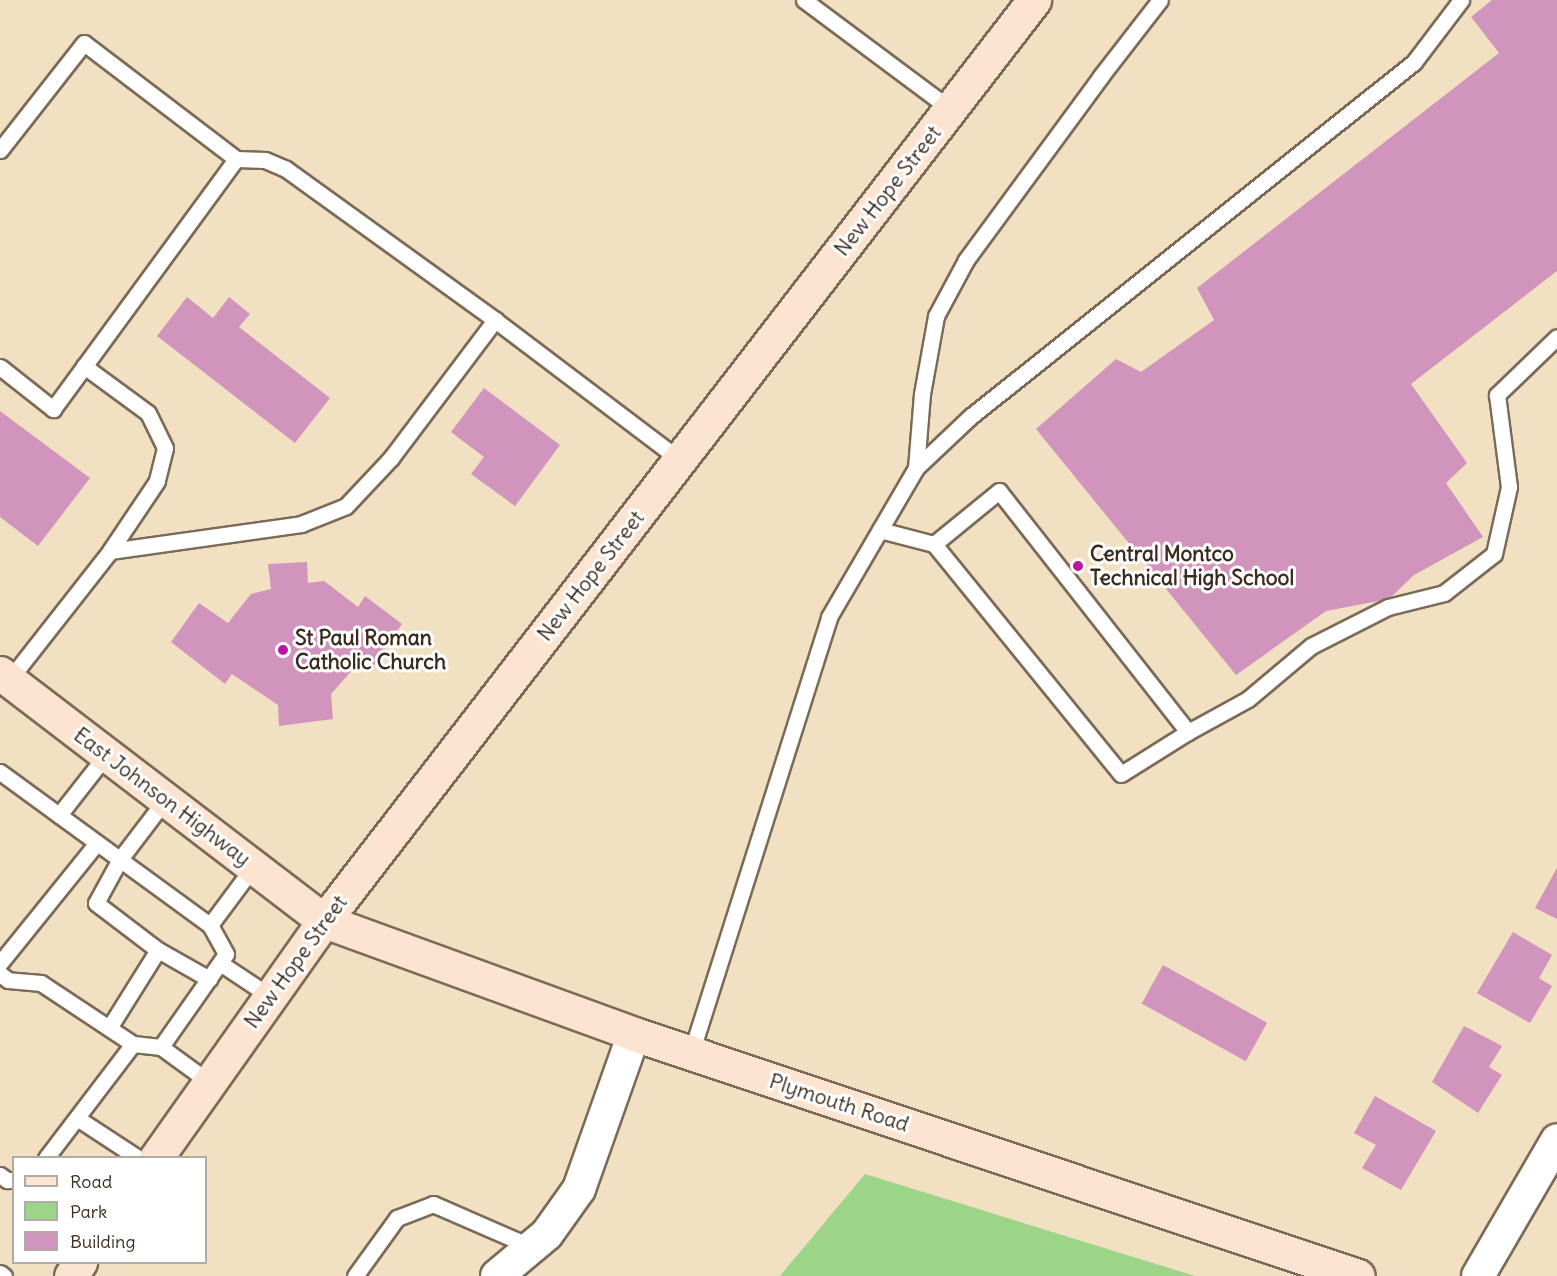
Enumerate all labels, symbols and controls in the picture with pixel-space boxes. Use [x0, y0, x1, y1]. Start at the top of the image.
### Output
street label: New Hope Street [829, 121, 947, 261]
street label: New Hope Street [532, 506, 650, 646]
place label: Central Montco Technical High School [1090, 541, 1294, 591]
marker: Central Montco Technical High School [1071, 559, 1085, 573]
place label: St Paul Roman Catholic Church [295, 625, 446, 675]
marker: St Paul Roman Catholic Church [276, 643, 290, 657]
street label: East Johnson Highway [69, 722, 255, 872]
street label: New Hope Street [239, 891, 353, 1033]
street label: Plymouth Road [766, 1069, 912, 1137]
legend [12, 1156, 207, 1264]
text: Road [70, 1170, 112, 1193]
text: Park [70, 1200, 107, 1223]
text: Building [70, 1230, 135, 1253]

